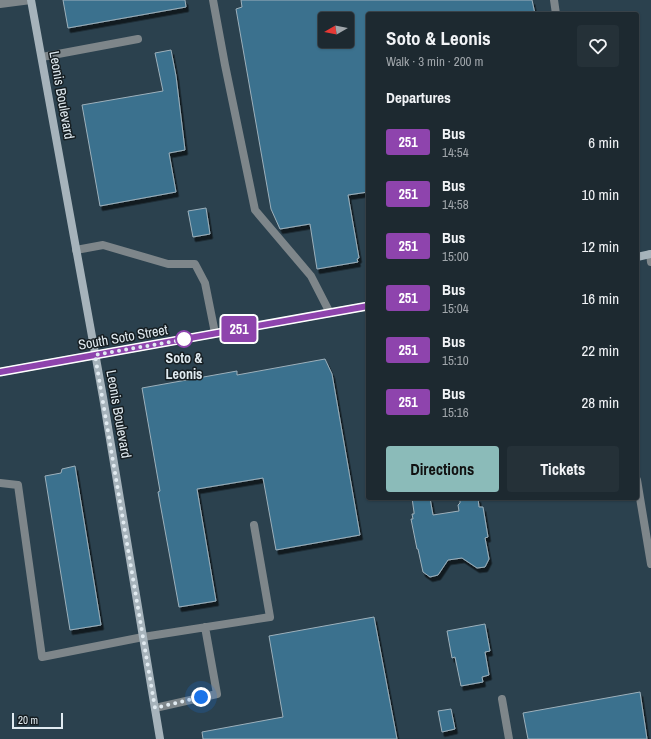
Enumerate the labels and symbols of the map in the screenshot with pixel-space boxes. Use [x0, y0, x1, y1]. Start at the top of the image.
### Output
north arrow [318, 12, 354, 48]
street label: Leonis Boulevard [45, 49, 79, 141]
line badge: 251 [216, 316, 262, 342]
street label: South Soto Street [77, 320, 169, 354]
marker: Soto & Leonis [175, 330, 193, 348]
place label: Soto & Leonis [165, 349, 203, 383]
street label: Leonis Boulevard [102, 368, 136, 460]
your location [191, 687, 211, 707]
scale bar [12, 711, 63, 730]

